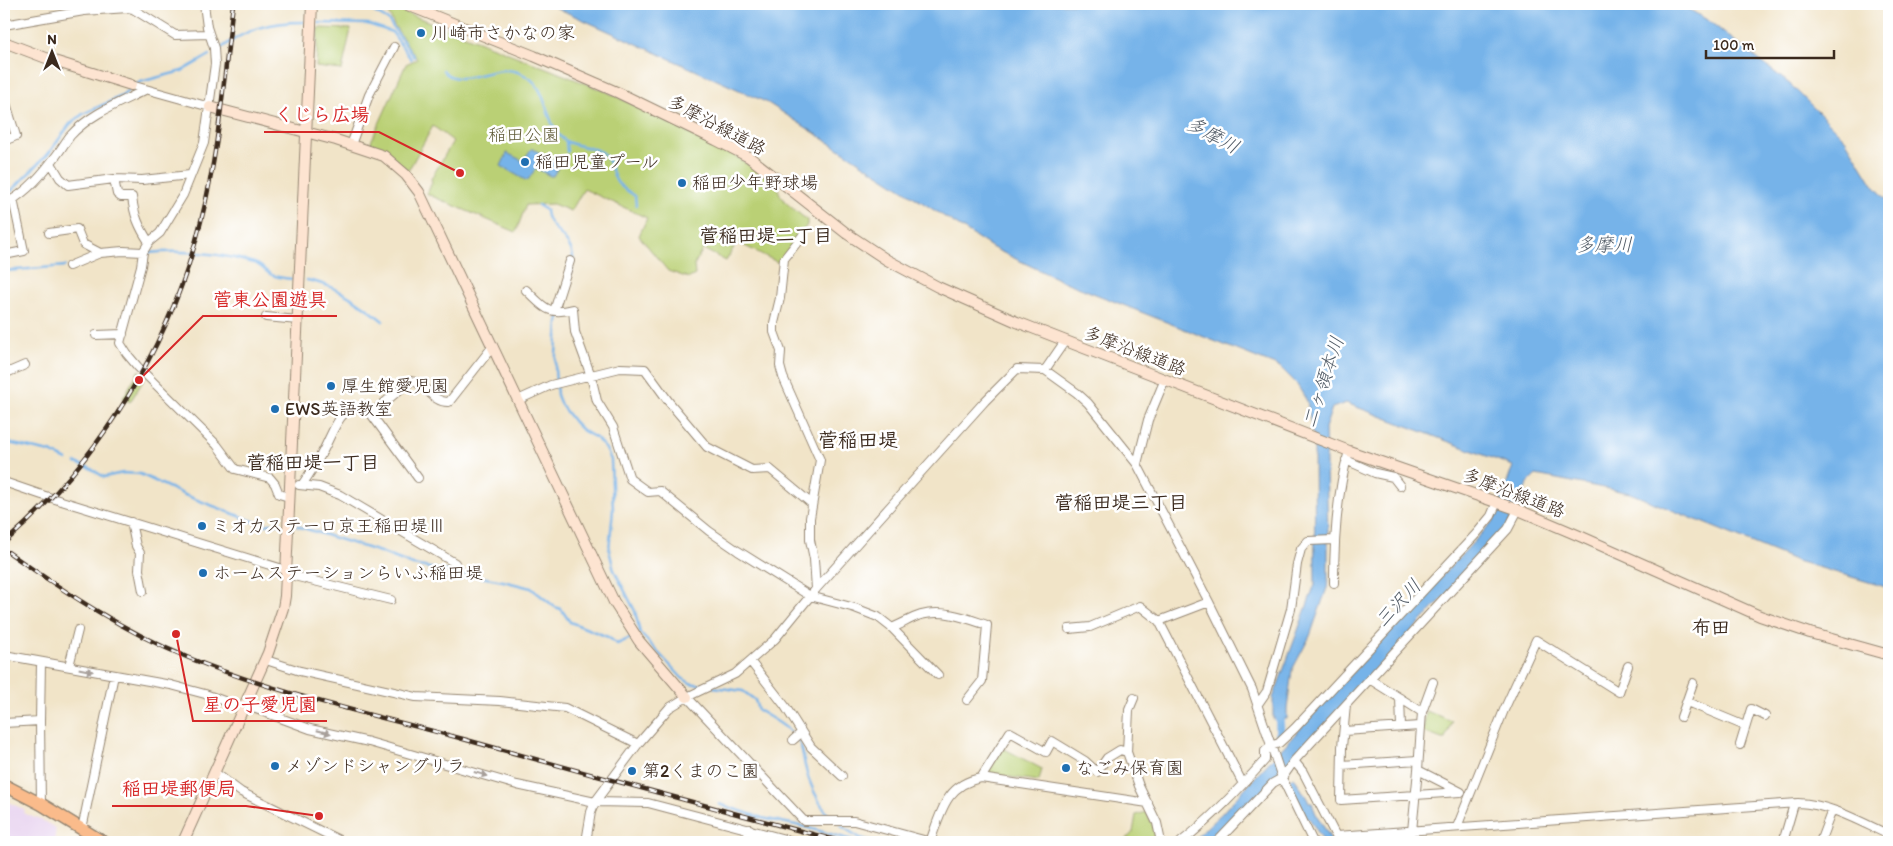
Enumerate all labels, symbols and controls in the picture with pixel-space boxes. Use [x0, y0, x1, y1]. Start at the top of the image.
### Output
place label: 川崎市さかなの家 [431, 22, 575, 44]
marker: 川崎市さかなの家 [415, 27, 427, 39]
north arrow [28, 28, 78, 78]
scale bar [1706, 28, 1833, 60]
text: N [47, 31, 57, 48]
text: 100 m [1713, 36, 1755, 54]
street label: 多摩沿線道路 [664, 90, 770, 160]
callout: くじら広場 [264, 98, 379, 132]
text: くじら広場 [274, 103, 370, 126]
water label: 多摩川 [1182, 111, 1244, 159]
park label: 稲田公園 [488, 124, 560, 146]
place label: 稲田児童プール [535, 151, 659, 173]
marker: 稲田児童プール [519, 156, 531, 168]
place label: 稲田少年野球場 [692, 172, 818, 194]
marker: 稲田少年野球場 [676, 177, 688, 189]
district label: 菅稲田堤二丁目 [699, 224, 833, 247]
water label: 多摩川 [1575, 233, 1633, 256]
callout: 菅東公園遊具 [203, 282, 337, 316]
text: 菅東公園遊具 [213, 288, 327, 311]
street label: 多摩沿線道路 [1081, 321, 1189, 381]
water label: 二ヶ領本川 [1297, 333, 1349, 431]
place label: 厚生館愛児園 [341, 375, 449, 397]
marker: 厚生館愛児園 [325, 380, 337, 392]
place label: EWS英語教室 [285, 398, 392, 420]
marker: EWS英語教室 [269, 403, 281, 415]
district label: 菅稲田堤 [818, 428, 898, 452]
district label: 菅稲田堤一丁目 [246, 451, 380, 474]
street label: 多摩沿線道路 [1460, 463, 1568, 523]
district label: 菅稲田堤三丁目 [1054, 491, 1188, 514]
place label: ミオカステーロ京王稲田堤Ⅲ [212, 515, 446, 537]
marker: ミオカステーロ京王稲田堤Ⅲ [196, 520, 208, 532]
place label: ホームステーションらいふ稲田堤 [213, 562, 483, 584]
marker: ホームステーションらいふ稲田堤 [197, 567, 209, 579]
water label: 三沢川 [1370, 574, 1426, 632]
district label: 布田 [1692, 616, 1730, 639]
one-way arrow [79, 666, 95, 674]
callout: 星の子愛児園 [193, 687, 327, 721]
text: 星の子愛児園 [203, 693, 317, 716]
one-way arrow [316, 728, 331, 736]
place label: メゾンドシャングリラ [285, 755, 465, 777]
place label: なごみ保育園 [1076, 757, 1184, 779]
marker: メゾンドシャングリラ [269, 760, 281, 772]
place label: 第2くまのこ園 [642, 760, 759, 782]
marker: なごみ保育園 [1060, 762, 1072, 774]
marker: 第2くまのこ園 [626, 765, 638, 777]
one-way arrow [473, 771, 488, 779]
callout: 稲田堤郵便局 [112, 772, 246, 806]
text: 稲田堤郵便局 [122, 777, 236, 800]

